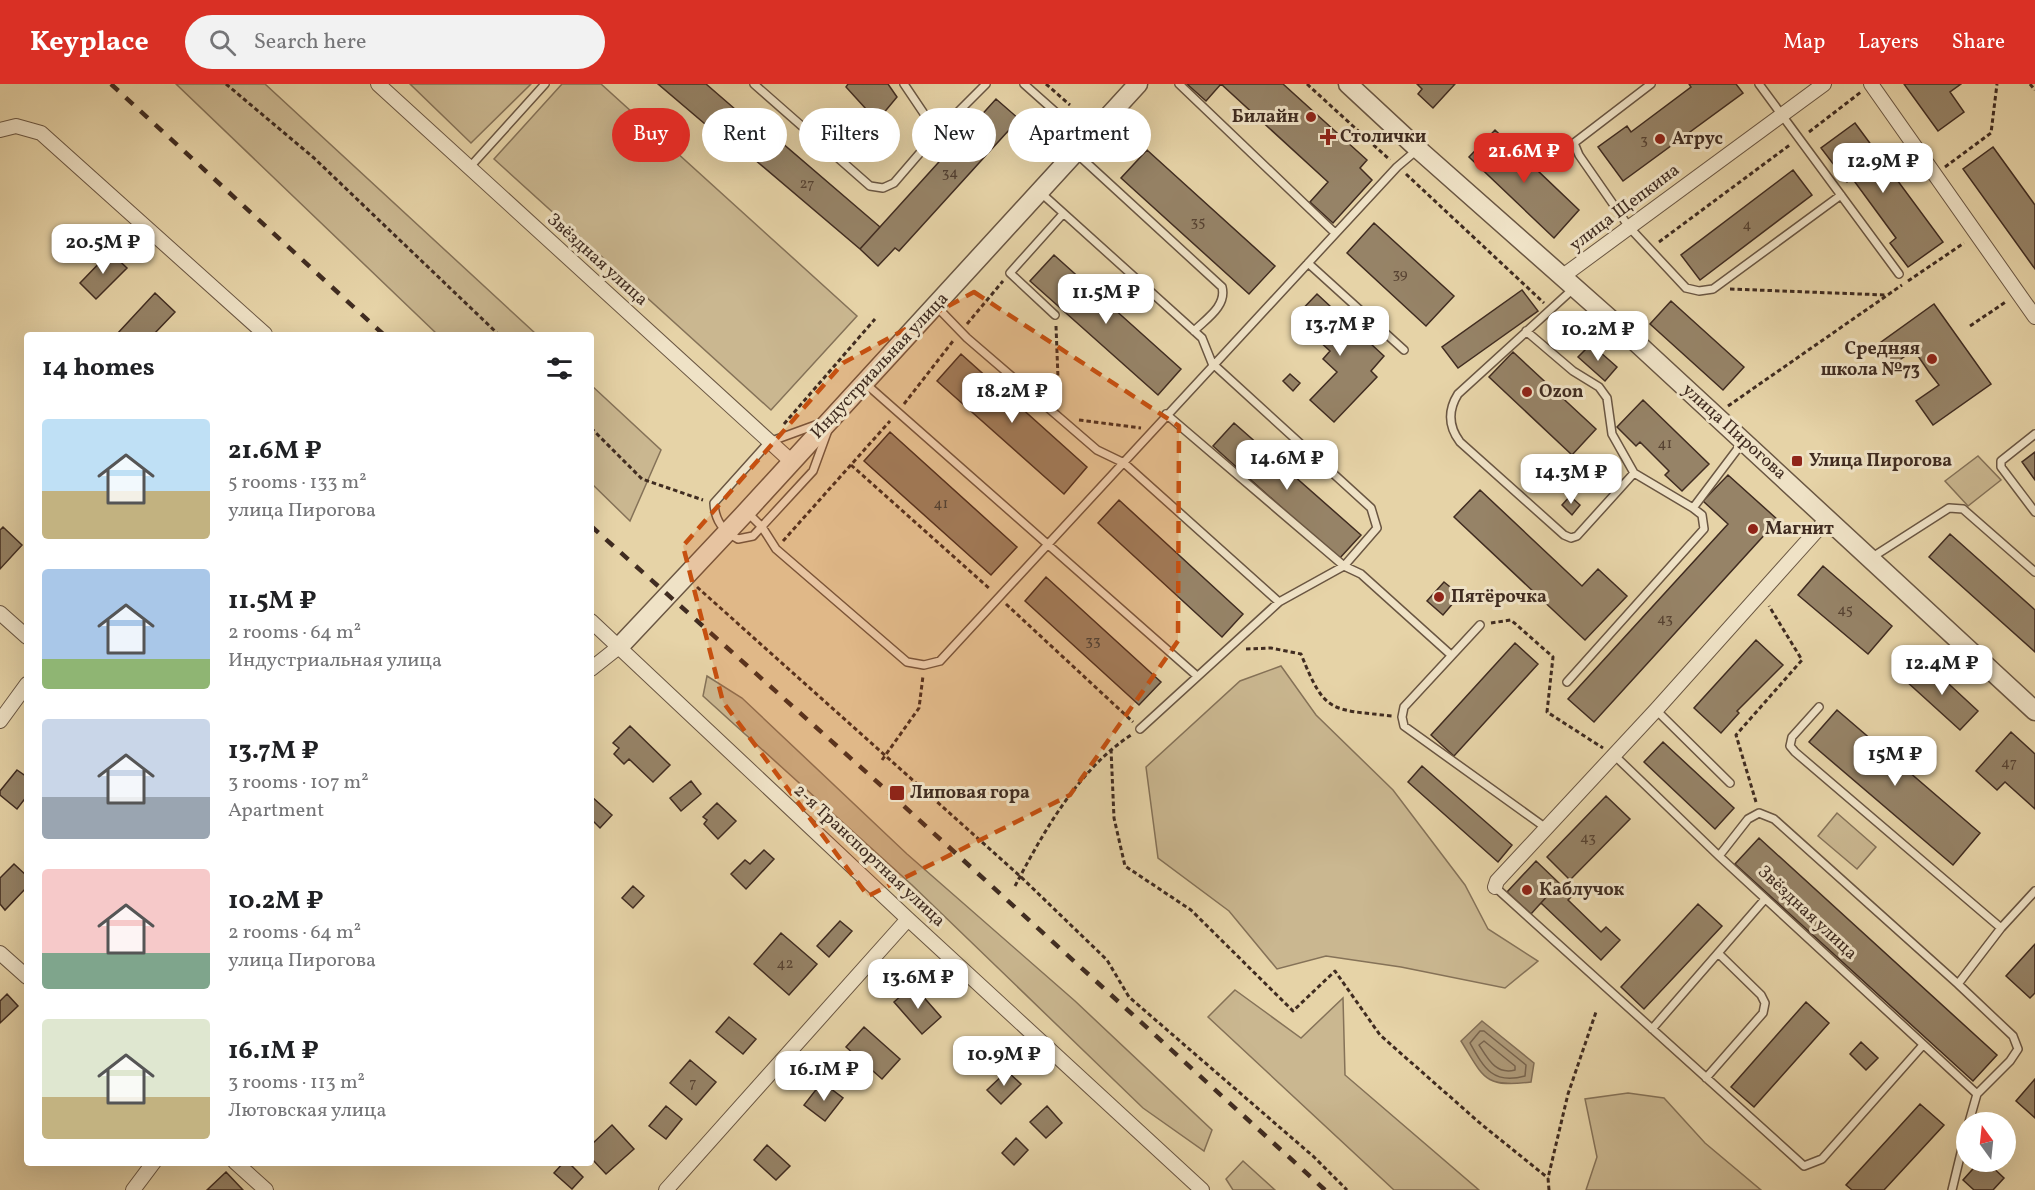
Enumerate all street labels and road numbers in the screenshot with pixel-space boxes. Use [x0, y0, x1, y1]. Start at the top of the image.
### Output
street label: улица Щепкина [1565, 158, 1685, 258]
street label: Звёздная улица [541, 208, 653, 312]
street label: Индустриальная улица [805, 287, 955, 445]
street label: улица Пирогова [1676, 378, 1792, 486]
street label: 2-я Транспортная улица [788, 779, 951, 933]
street label: Звёздная улица [1752, 860, 1862, 966]

